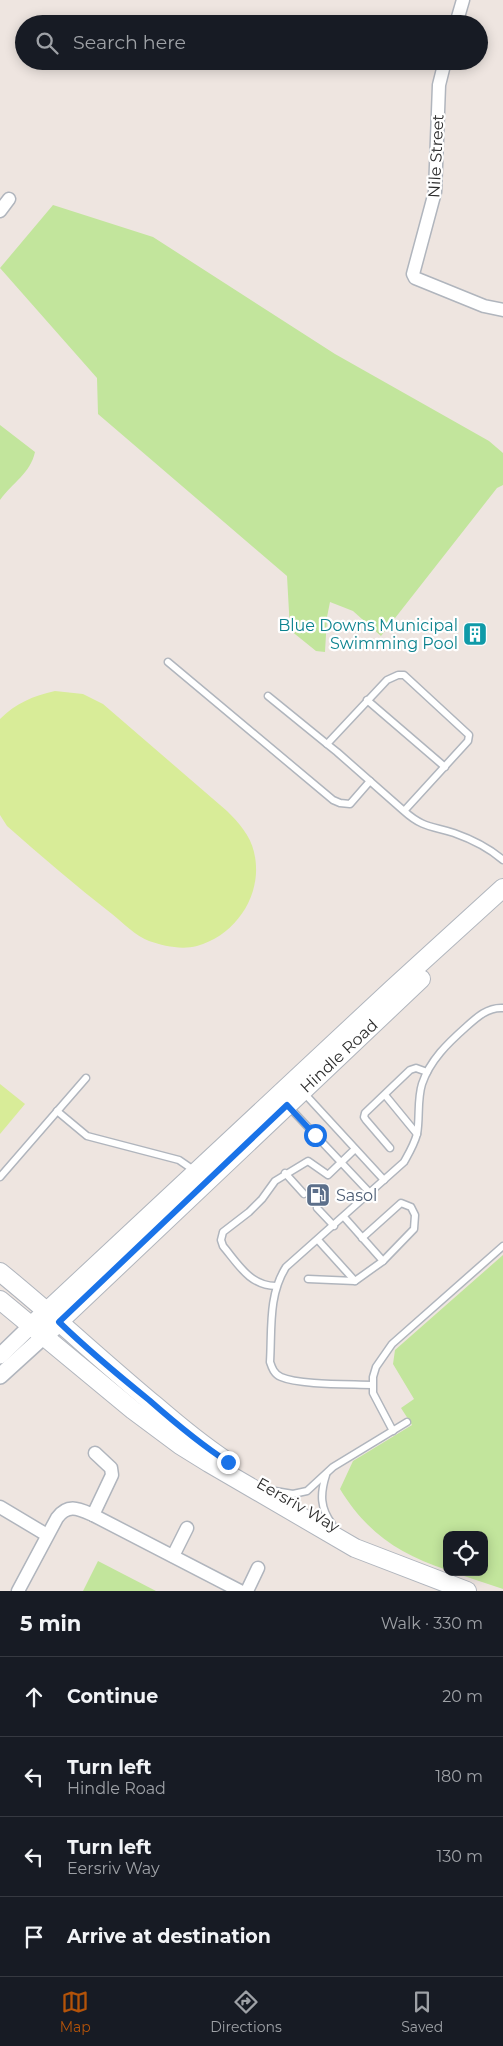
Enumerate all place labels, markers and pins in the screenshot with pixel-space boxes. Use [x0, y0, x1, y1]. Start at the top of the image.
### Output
place label: Blue Downs Municipal Swimming Pool [278, 616, 458, 653]
building icon: Blue Downs Municipal Swimming Pool [462, 621, 488, 647]
fuel station icon: Sasol [305, 1182, 331, 1208]
place label: Sasol [336, 1186, 377, 1205]

